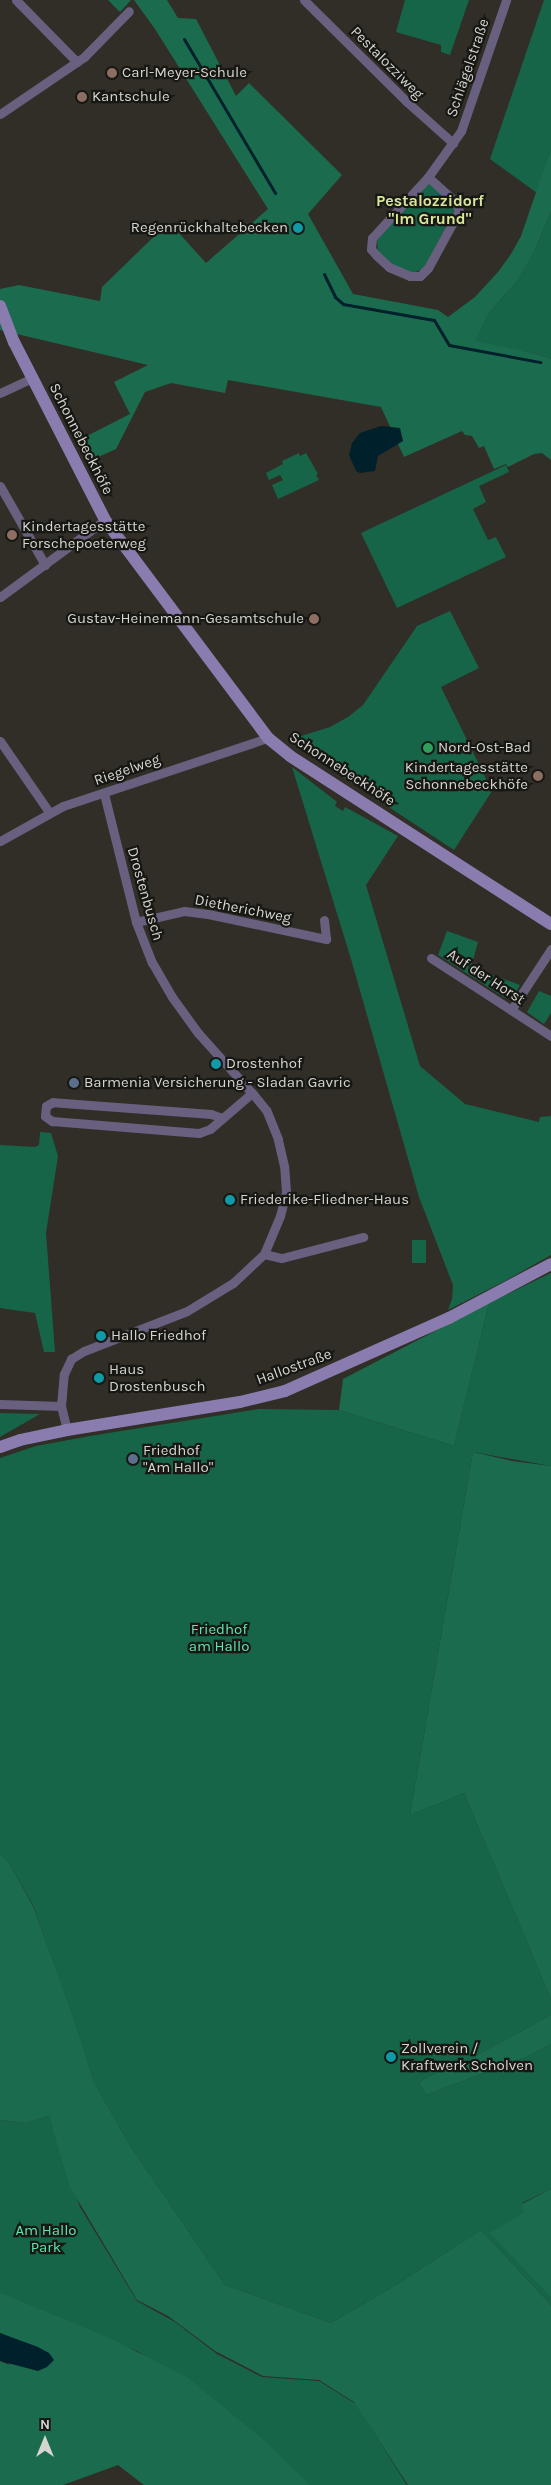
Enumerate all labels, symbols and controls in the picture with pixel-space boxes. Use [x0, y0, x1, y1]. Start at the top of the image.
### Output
street label: Schlägelstraße [443, 16, 493, 120]
street label: Pestalozziweg [347, 23, 427, 103]
place label: Carl-Meyer-Schule [122, 64, 247, 82]
marker: Carl-Meyer-Schule [106, 67, 118, 79]
place label: Kantschule [92, 88, 170, 106]
marker: Kantschule [76, 91, 88, 103]
district label: Pestalozzidorf "Im Grund" [376, 191, 484, 229]
place label: Regenrückhaltebecken [131, 219, 288, 237]
marker: Regenrückhaltebecken [292, 222, 304, 234]
street label: Schonnebeckhöfe [45, 380, 117, 498]
place label: Kindertagesstätte Forschepoeterweg [22, 517, 146, 552]
marker: Kindertagesstätte Forschepoeterweg [6, 529, 18, 541]
place label: Gustav-Heinemann-Gesamtschule [67, 610, 304, 628]
marker: Gustav-Heinemann-Gesamtschule [308, 613, 320, 625]
street label: Schonnebeckhöfe [286, 728, 398, 810]
place label: Nord-Ost-Bad [438, 739, 531, 757]
marker: Nord-Ost-Bad [422, 742, 434, 754]
street label: Riegelweg [92, 750, 162, 790]
place label: Kindertagesstätte Schonnebeckhöfe [405, 758, 528, 793]
marker: Kindertagesstätte Schonnebeckhöfe [532, 770, 544, 782]
street label: Drostenbusch [123, 845, 167, 943]
street label: Dietherichweg [193, 891, 293, 927]
street label: Auf der Horst [444, 945, 528, 1009]
place label: Drostenhof [226, 1055, 302, 1073]
marker: Drostenhof [210, 1058, 222, 1070]
place label: Barmenia Versicherung - Sladan Gavric [84, 1074, 351, 1092]
marker: Barmenia Versicherung - Sladan Gavric [68, 1077, 80, 1089]
place label: Friederike-Fliedner-Haus [240, 1191, 409, 1209]
marker: Friederike-Fliedner-Haus [224, 1194, 236, 1206]
place label: Hallo Friedhof [111, 1327, 206, 1345]
marker: Hallo Friedhof [95, 1330, 107, 1342]
street label: Hallostraße [254, 1345, 334, 1389]
place label: Haus Drostenbusch [109, 1360, 205, 1395]
marker: Haus Drostenbusch [93, 1372, 105, 1384]
place label: Friedhof "Am Hallo" [143, 1441, 213, 1476]
marker: Friedhof "Am Hallo" [127, 1453, 139, 1465]
park label: Friedhof am Hallo [189, 1620, 249, 1655]
place label: Zollverein / Kraftwerk Scholven [401, 2039, 533, 2074]
marker: Zollverein / Kraftwerk Scholven [385, 2051, 397, 2063]
park label: Am Hallo Park [15, 2221, 77, 2256]
north arrow [20, 2415, 70, 2465]
text: N [40, 2416, 50, 2433]

